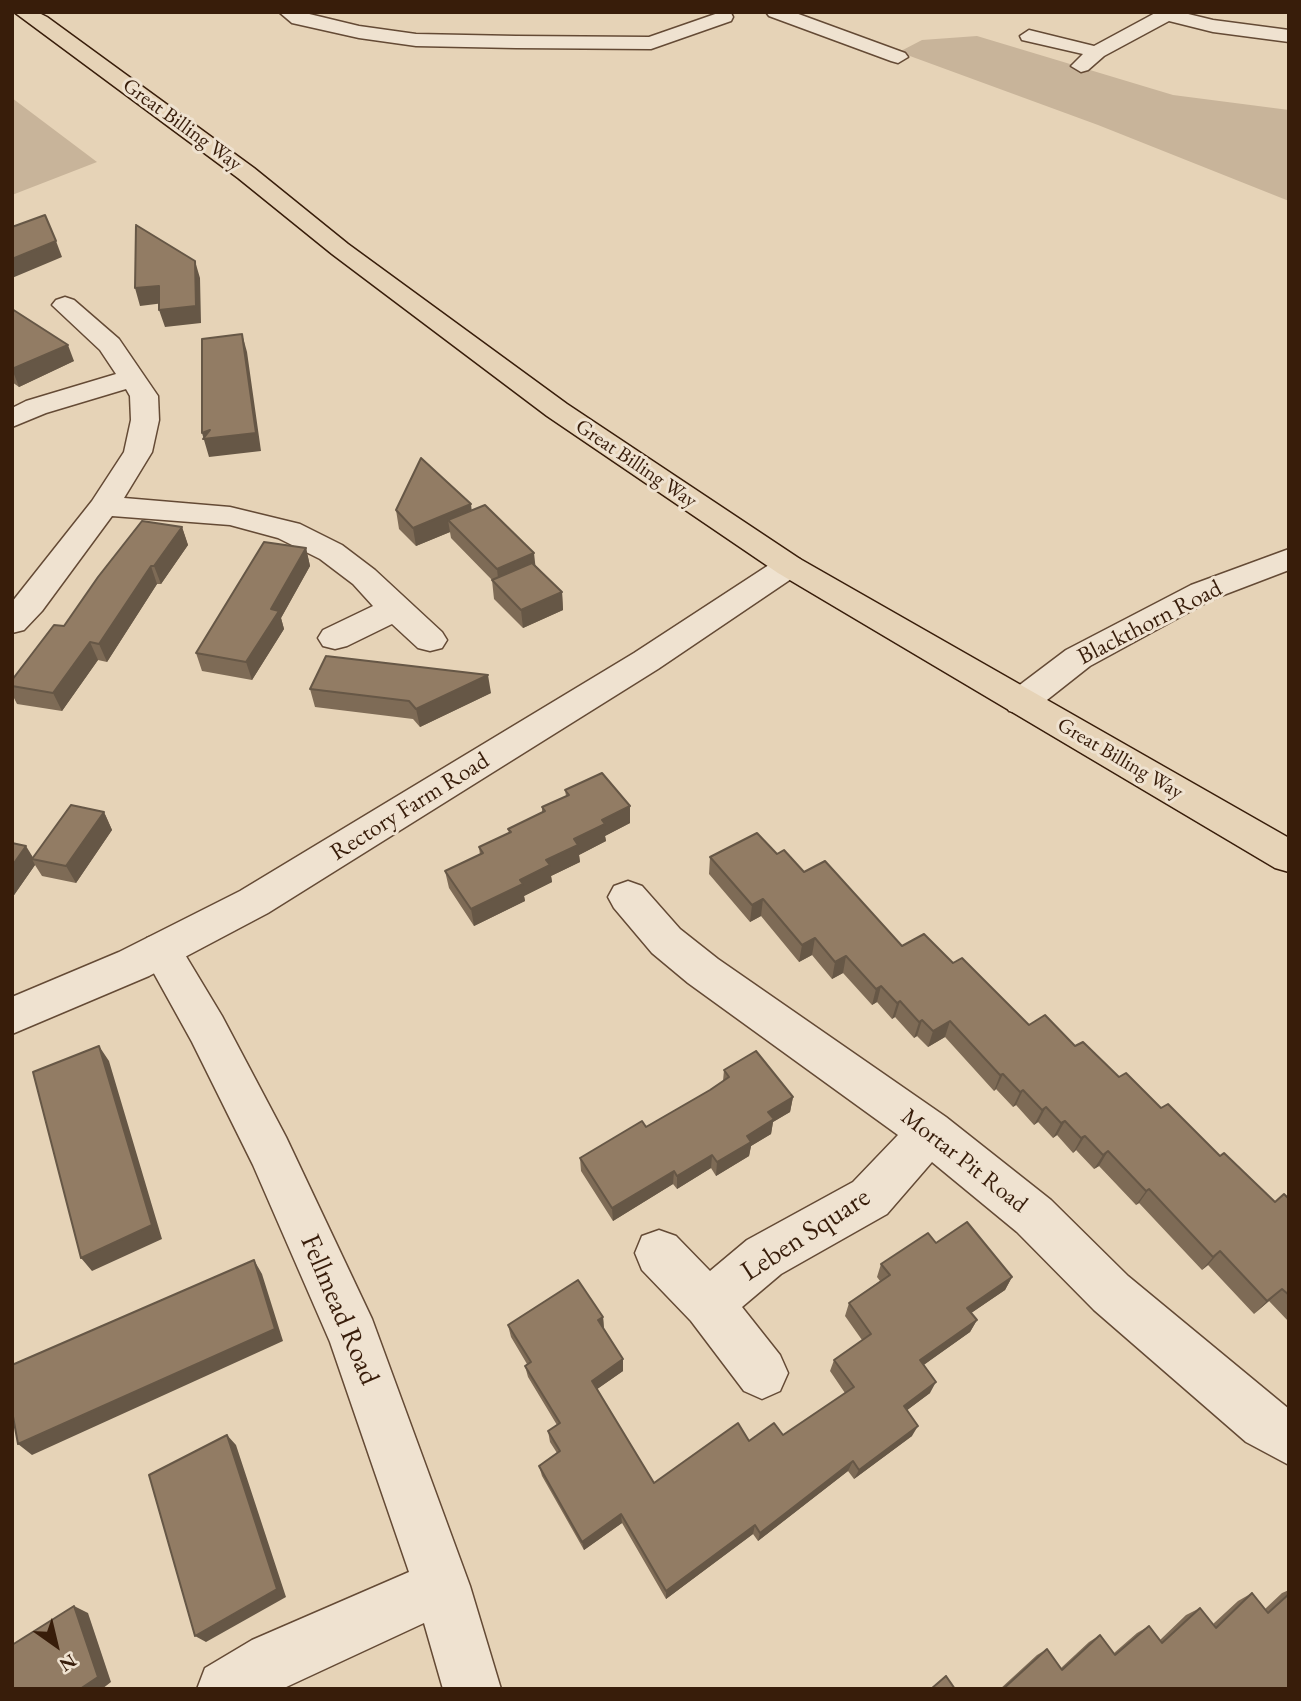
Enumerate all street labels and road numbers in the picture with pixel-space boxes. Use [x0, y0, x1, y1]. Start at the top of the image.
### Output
street label: Great Billing Way [117, 73, 247, 177]
street label: Great Billing Way [570, 414, 702, 514]
street label: Blackthorn Road [1073, 574, 1227, 672]
street label: Great Billing Way [1053, 713, 1187, 805]
street label: Rectory Farm Road [325, 747, 495, 867]
street label: Mortar Pit Road [895, 1103, 1033, 1219]
street label: Leben Square [735, 1181, 877, 1289]
street label: Fellmead Road [292, 1230, 386, 1390]

